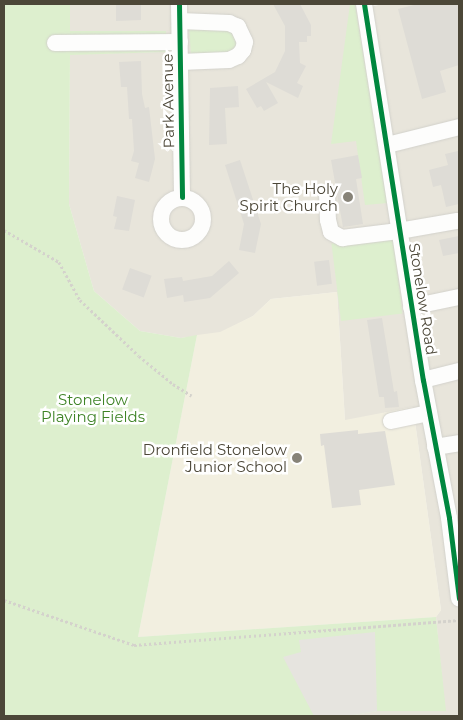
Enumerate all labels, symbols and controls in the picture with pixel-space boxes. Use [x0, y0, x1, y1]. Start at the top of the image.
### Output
street label: Park Avenue [158, 53, 178, 149]
place label: The Holy Spirit Church [240, 179, 338, 214]
marker: The Holy Spirit Church [342, 191, 354, 203]
street label: Stonelow Road [405, 242, 441, 356]
park label: Stonelow Playing Fields [41, 390, 145, 425]
place label: Dronfield Stonelow Junior School [143, 440, 287, 475]
marker: Dronfield Stonelow Junior School [291, 452, 303, 464]

